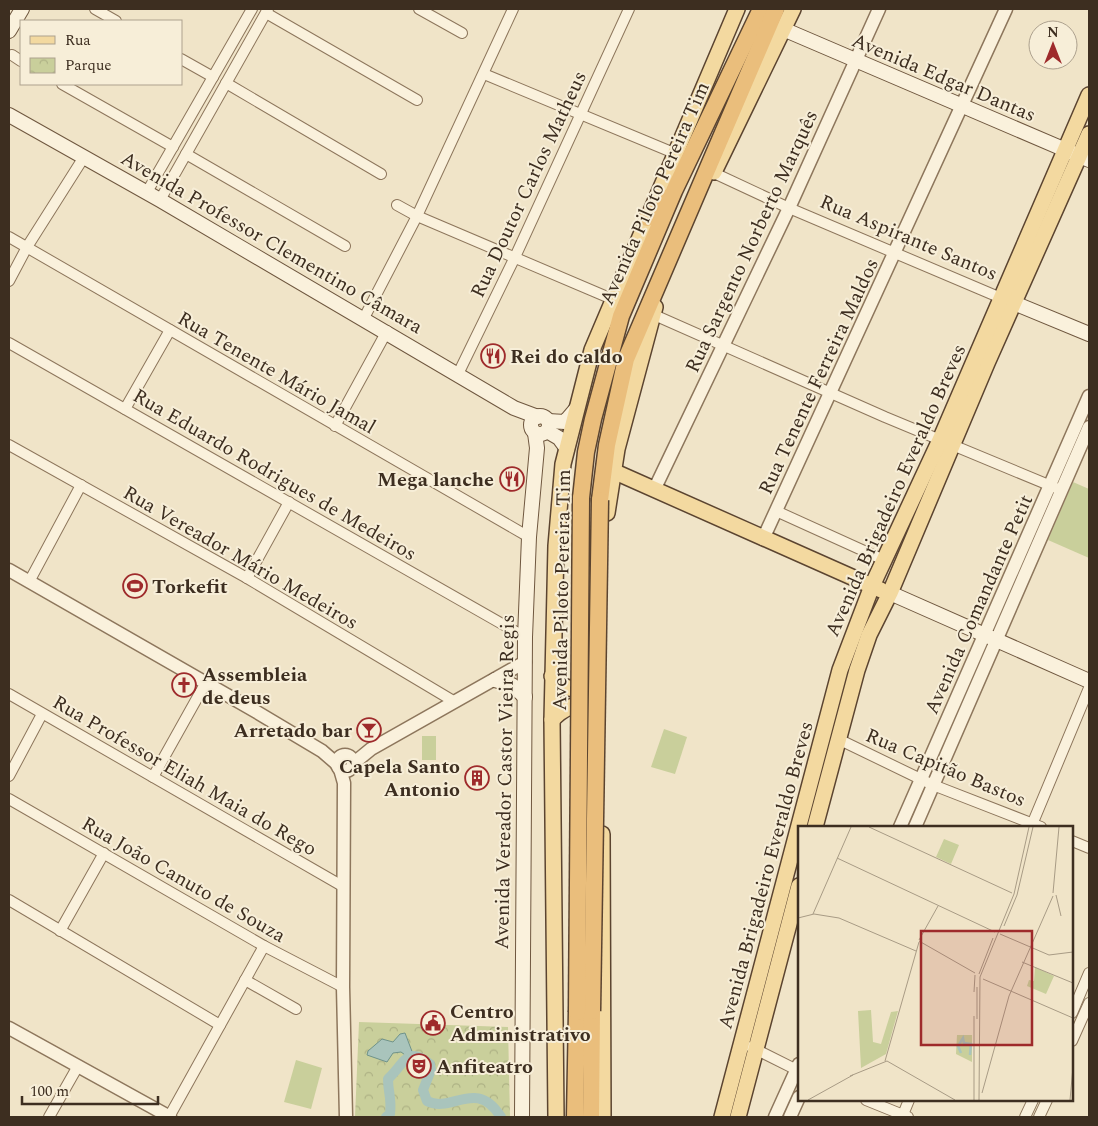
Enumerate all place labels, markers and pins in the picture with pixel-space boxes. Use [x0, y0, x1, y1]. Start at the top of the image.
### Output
place label: Rei do caldo [510, 342, 623, 372]
restaurant icon: Rei do caldo [480, 343, 506, 369]
place label: Mega lanche [377, 465, 494, 495]
restaurant icon: Mega lanche [499, 466, 525, 492]
place label: Torkefit [152, 572, 228, 602]
sports icon: Torkefit [122, 573, 148, 599]
place label: Assembleia de deus [202, 660, 308, 713]
church icon: Assembleia de deus [171, 672, 197, 698]
place label: Arretado bar [234, 716, 352, 746]
bar icon: Arretado bar [356, 717, 382, 743]
place label: Capela Santo Antonio [339, 752, 460, 805]
building icon: Capela Santo Antonio [464, 765, 490, 791]
place label: Centro Administrativo [450, 997, 591, 1050]
public building icon: Centro Administrativo [420, 1010, 446, 1036]
place label: Anfiteatro [436, 1052, 533, 1082]
theatre icon: Anfiteatro [406, 1053, 432, 1079]

